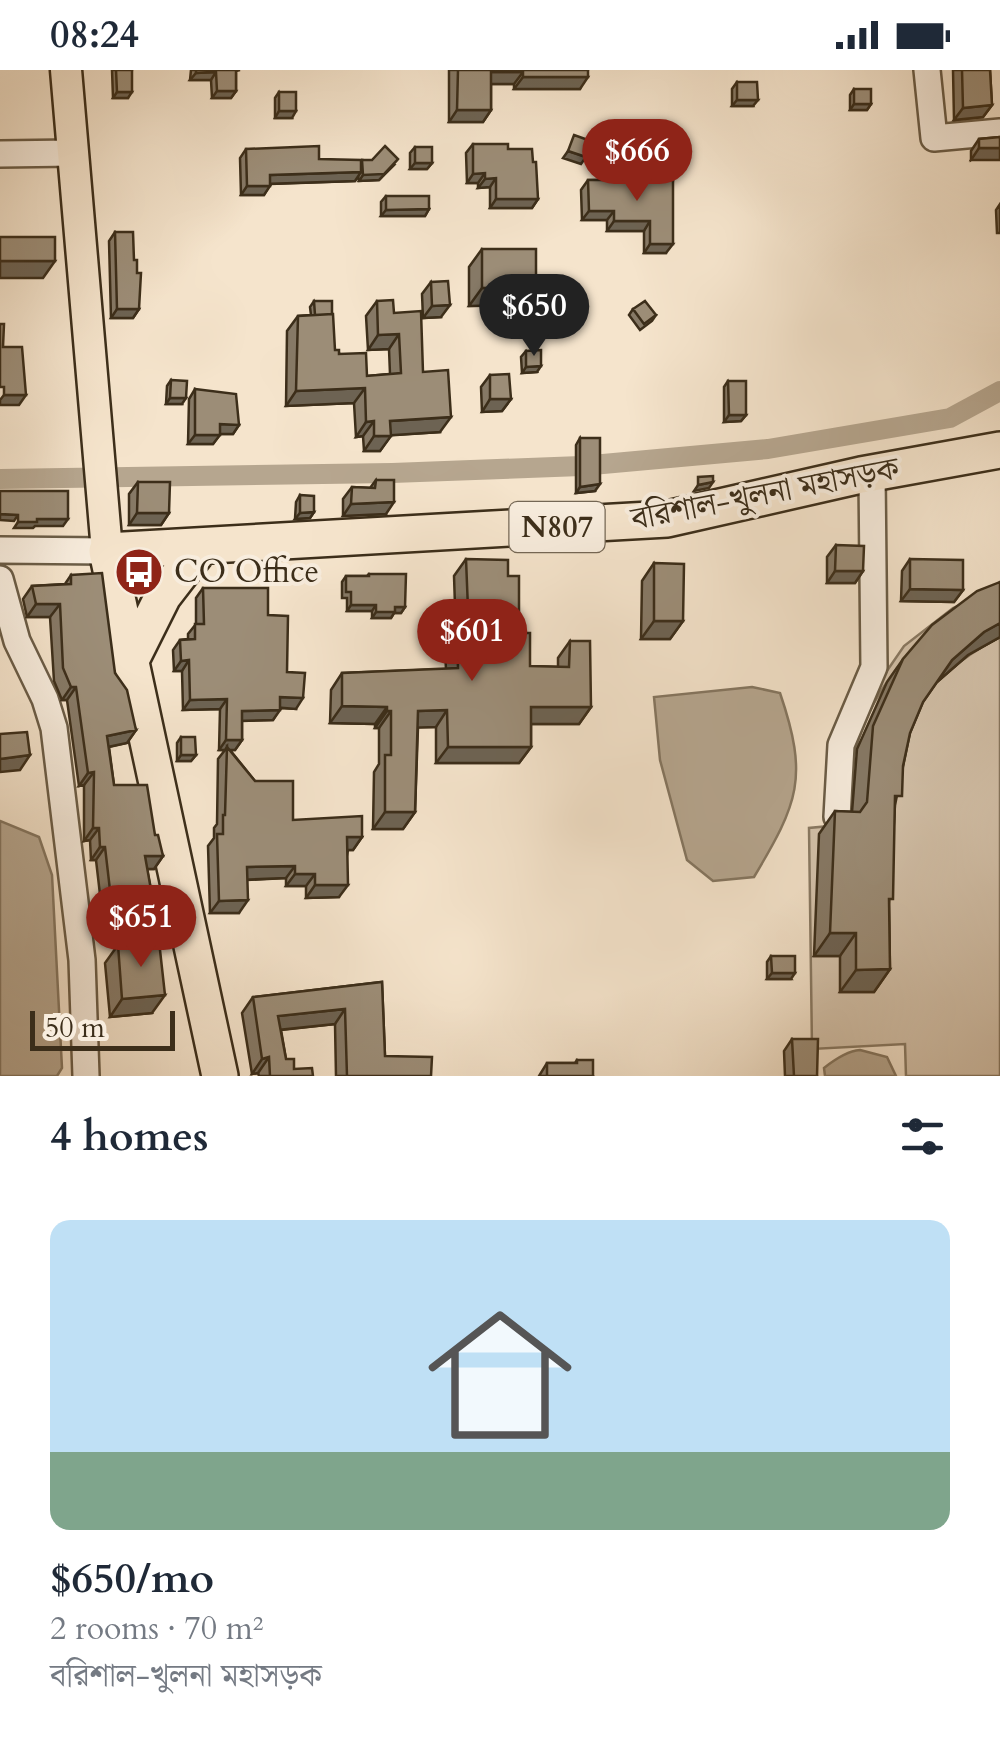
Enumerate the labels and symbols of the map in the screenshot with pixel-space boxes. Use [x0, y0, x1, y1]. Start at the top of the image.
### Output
pin: $666 [578, 119, 696, 204]
pin: $650 [475, 274, 593, 359]
street label: বরিশাল-খুলনা মহাসড়ক [626, 446, 904, 542]
road number: N807 [510, 502, 604, 552]
bus stop icon: CO Office [113, 546, 165, 598]
place label: CO Office [174, 550, 319, 594]
pin: $601 [413, 599, 531, 684]
pin: $651 [82, 885, 200, 970]
scale bar [30, 1006, 175, 1050]

